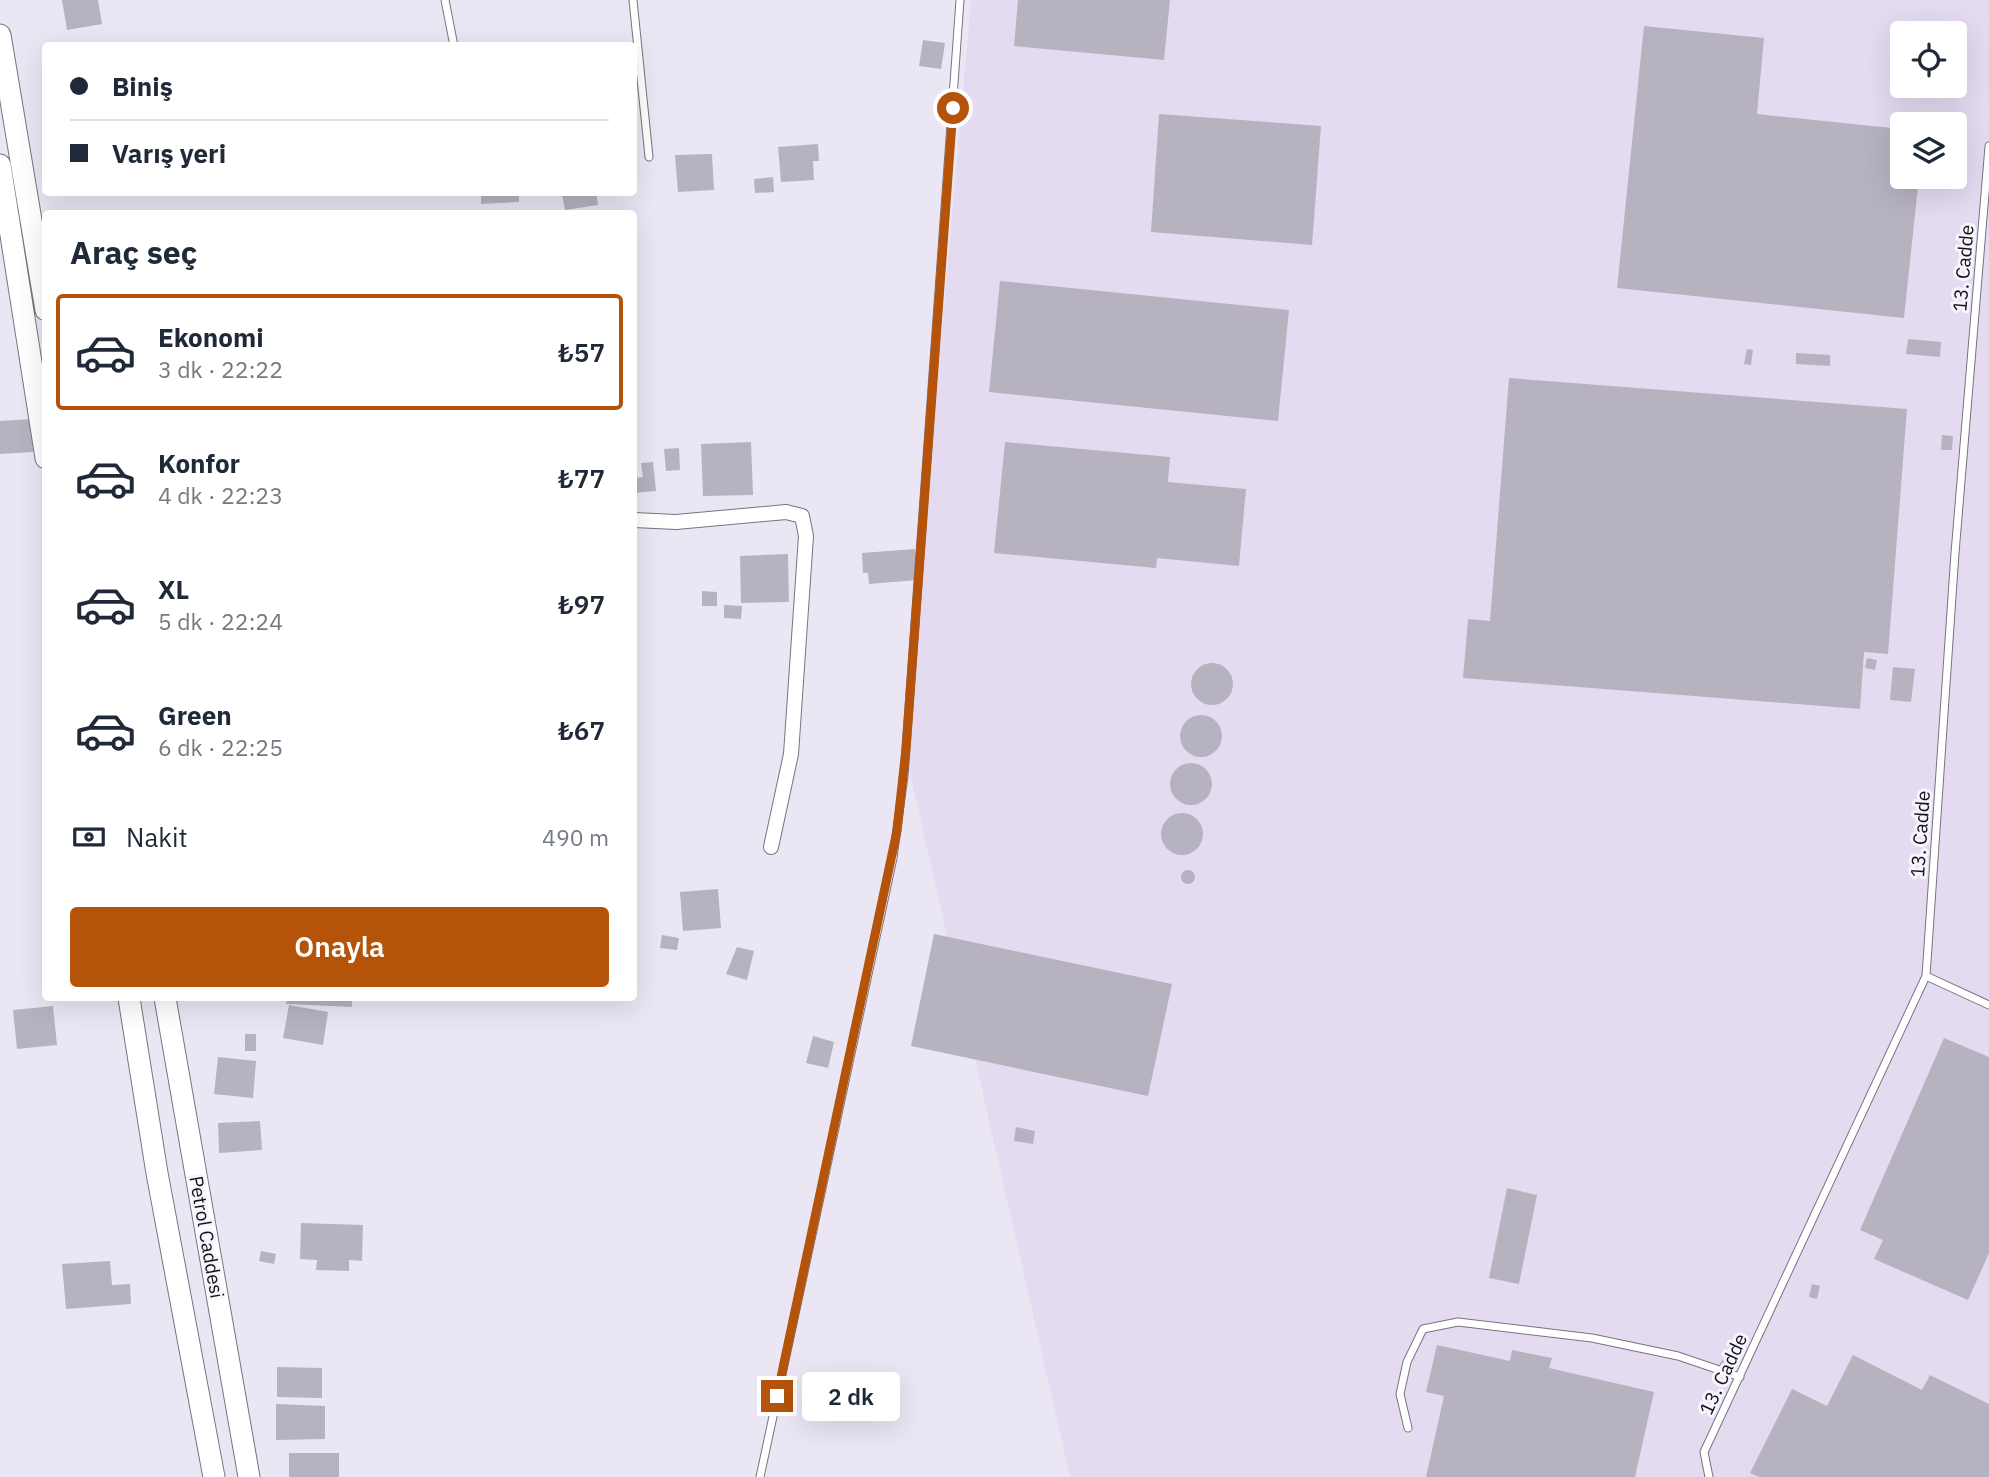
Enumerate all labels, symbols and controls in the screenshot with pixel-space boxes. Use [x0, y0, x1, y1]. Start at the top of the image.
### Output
map controls [1890, 21, 1967, 189]
button: locate [1890, 21, 1967, 98]
text: Biniş [112, 69, 173, 103]
route start [937, 92, 969, 124]
button: layers [1890, 112, 1967, 189]
text: Varış yeri [112, 136, 226, 170]
street label: 13. Cadde [1947, 224, 1979, 312]
text: Araç seç [70, 231, 197, 273]
text: Ekonomi [158, 320, 264, 354]
icon: car [74, 321, 137, 384]
text: ₺57 [558, 335, 605, 369]
text: 3 dk · 22:22 [158, 354, 283, 384]
text: Konfor [158, 446, 240, 480]
icon: car [74, 447, 137, 510]
text: ₺77 [558, 461, 605, 495]
text: 4 dk · 22:23 [158, 480, 283, 510]
text: XL [158, 572, 189, 606]
icon: car [74, 573, 137, 636]
text: ₺97 [558, 587, 605, 621]
text: 5 dk · 22:24 [158, 606, 283, 636]
text: Green [158, 698, 232, 732]
icon: car [74, 699, 137, 762]
text: ₺67 [558, 713, 605, 747]
text: 6 dk · 22:25 [158, 732, 283, 762]
street label: 13. Cadde [1905, 790, 1935, 878]
icon: cash [70, 818, 108, 856]
text: Nakit [126, 820, 188, 854]
text: 490 m [542, 822, 609, 852]
button: Onayla [70, 907, 609, 987]
street label: Petrol Caddesi [184, 1174, 230, 1300]
street label: 13. Cadde [1694, 1330, 1752, 1418]
callout: 2 dk [802, 1372, 900, 1420]
route end [761, 1380, 793, 1412]
text: 2 dk [828, 1381, 874, 1411]

